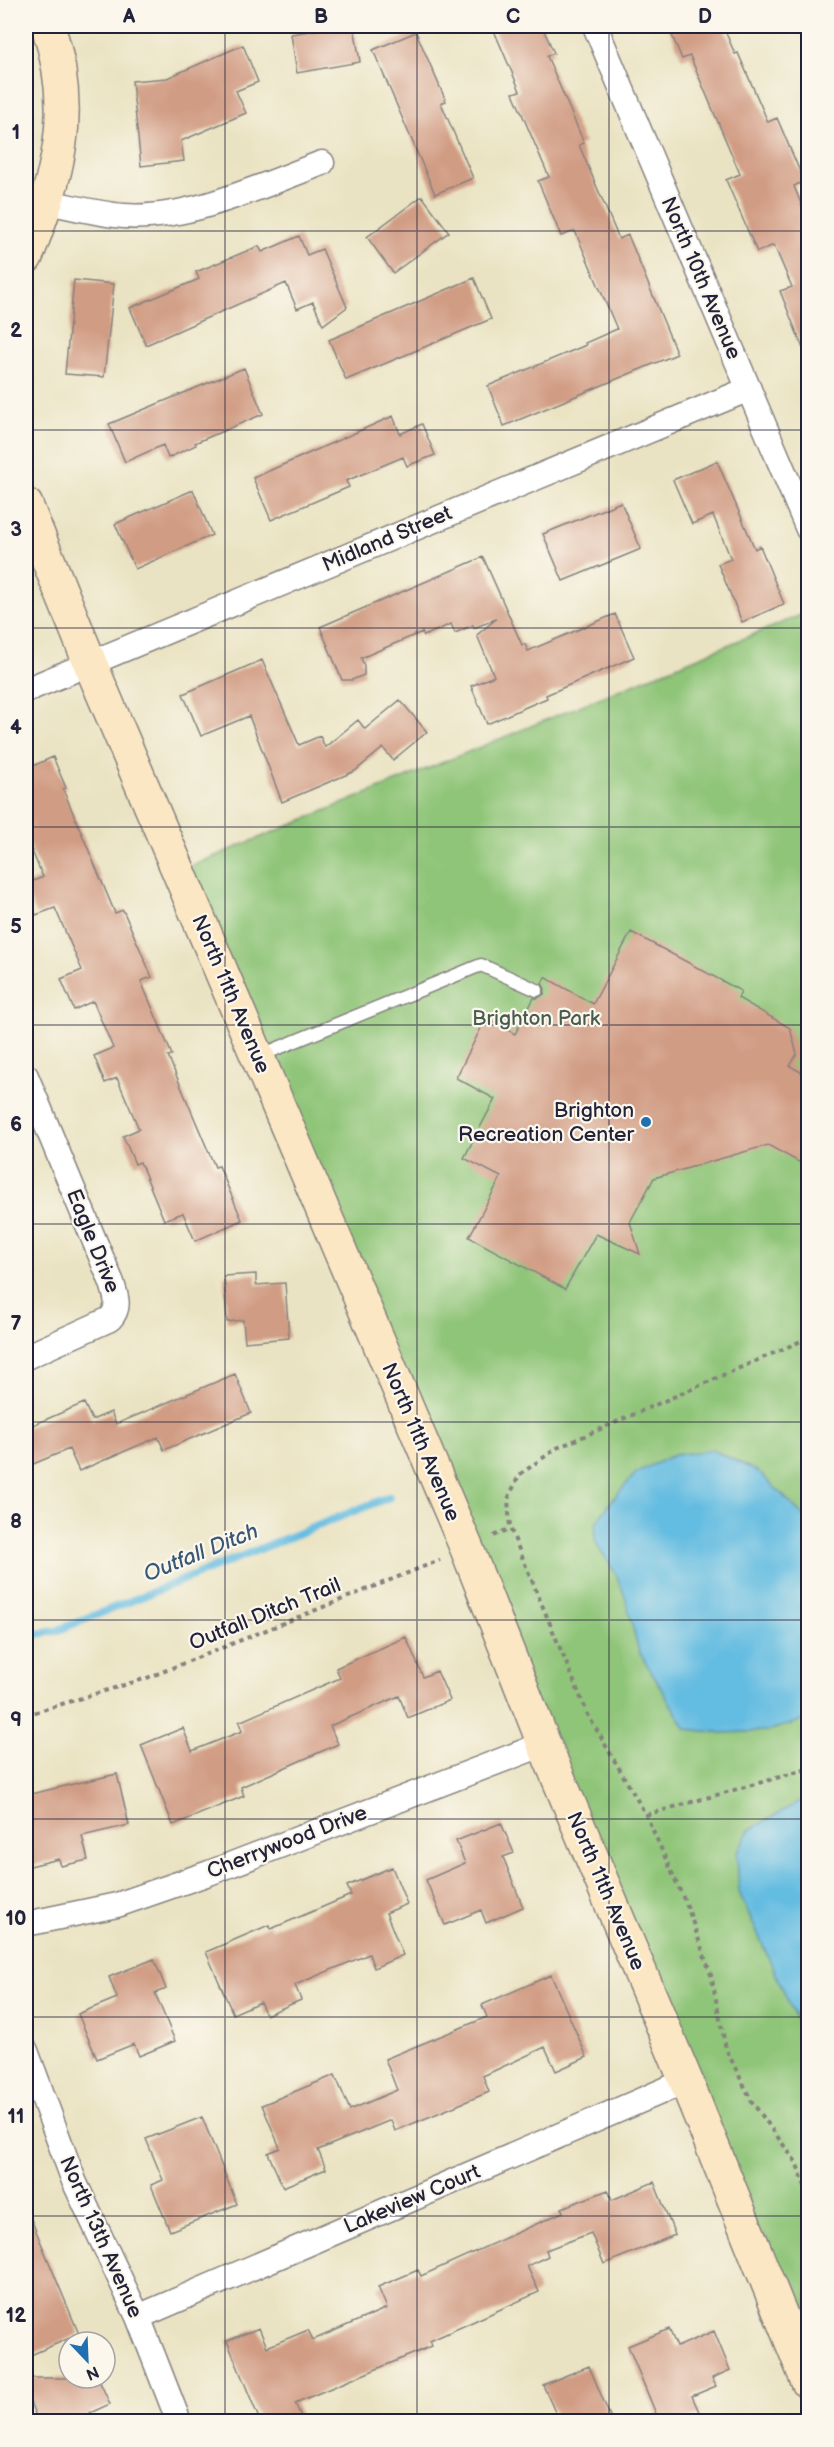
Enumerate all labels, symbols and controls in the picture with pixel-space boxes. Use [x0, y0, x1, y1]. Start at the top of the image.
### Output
text: A [122, 5, 136, 29]
text: B [314, 5, 328, 29]
text: C [506, 5, 520, 29]
text: D [698, 5, 712, 29]
text: 1 [12, 121, 20, 145]
street label: North 10th Avenue [656, 193, 746, 363]
text: 2 [10, 319, 22, 343]
street label: Midland Street [318, 500, 456, 578]
text: 3 [10, 518, 22, 542]
text: 4 [10, 716, 22, 740]
street label: North 11th Avenue [186, 911, 276, 1077]
text: 5 [10, 915, 22, 939]
park label: Brighton Park [472, 1006, 601, 1031]
place label: Brighton Recreation Center [458, 1098, 634, 1147]
text: 6 [10, 1113, 22, 1137]
marker: Brighton Recreation Center [639, 1115, 653, 1129]
street label: Eagle Drive [61, 1185, 125, 1297]
text: 7 [10, 1312, 22, 1336]
street label: North 11th Avenue [376, 1359, 466, 1525]
text: 8 [10, 1510, 22, 1534]
water label: Outfall Ditch [140, 1518, 262, 1588]
street label: Outfall Ditch Trail [186, 1572, 344, 1656]
text: 9 [10, 1708, 22, 1732]
street label: Cherrywood Drive [203, 1800, 371, 1884]
street label: North 11th Avenue [561, 1808, 651, 1974]
text: 10 [6, 1907, 26, 1931]
text: 11 [8, 2105, 24, 2129]
street label: North 13th Avenue [54, 2152, 148, 2322]
street label: Lakeview Court [340, 2159, 484, 2239]
text: 12 [6, 2304, 26, 2328]
north arrow [57, 2330, 117, 2390]
text: N [83, 2361, 102, 2384]

